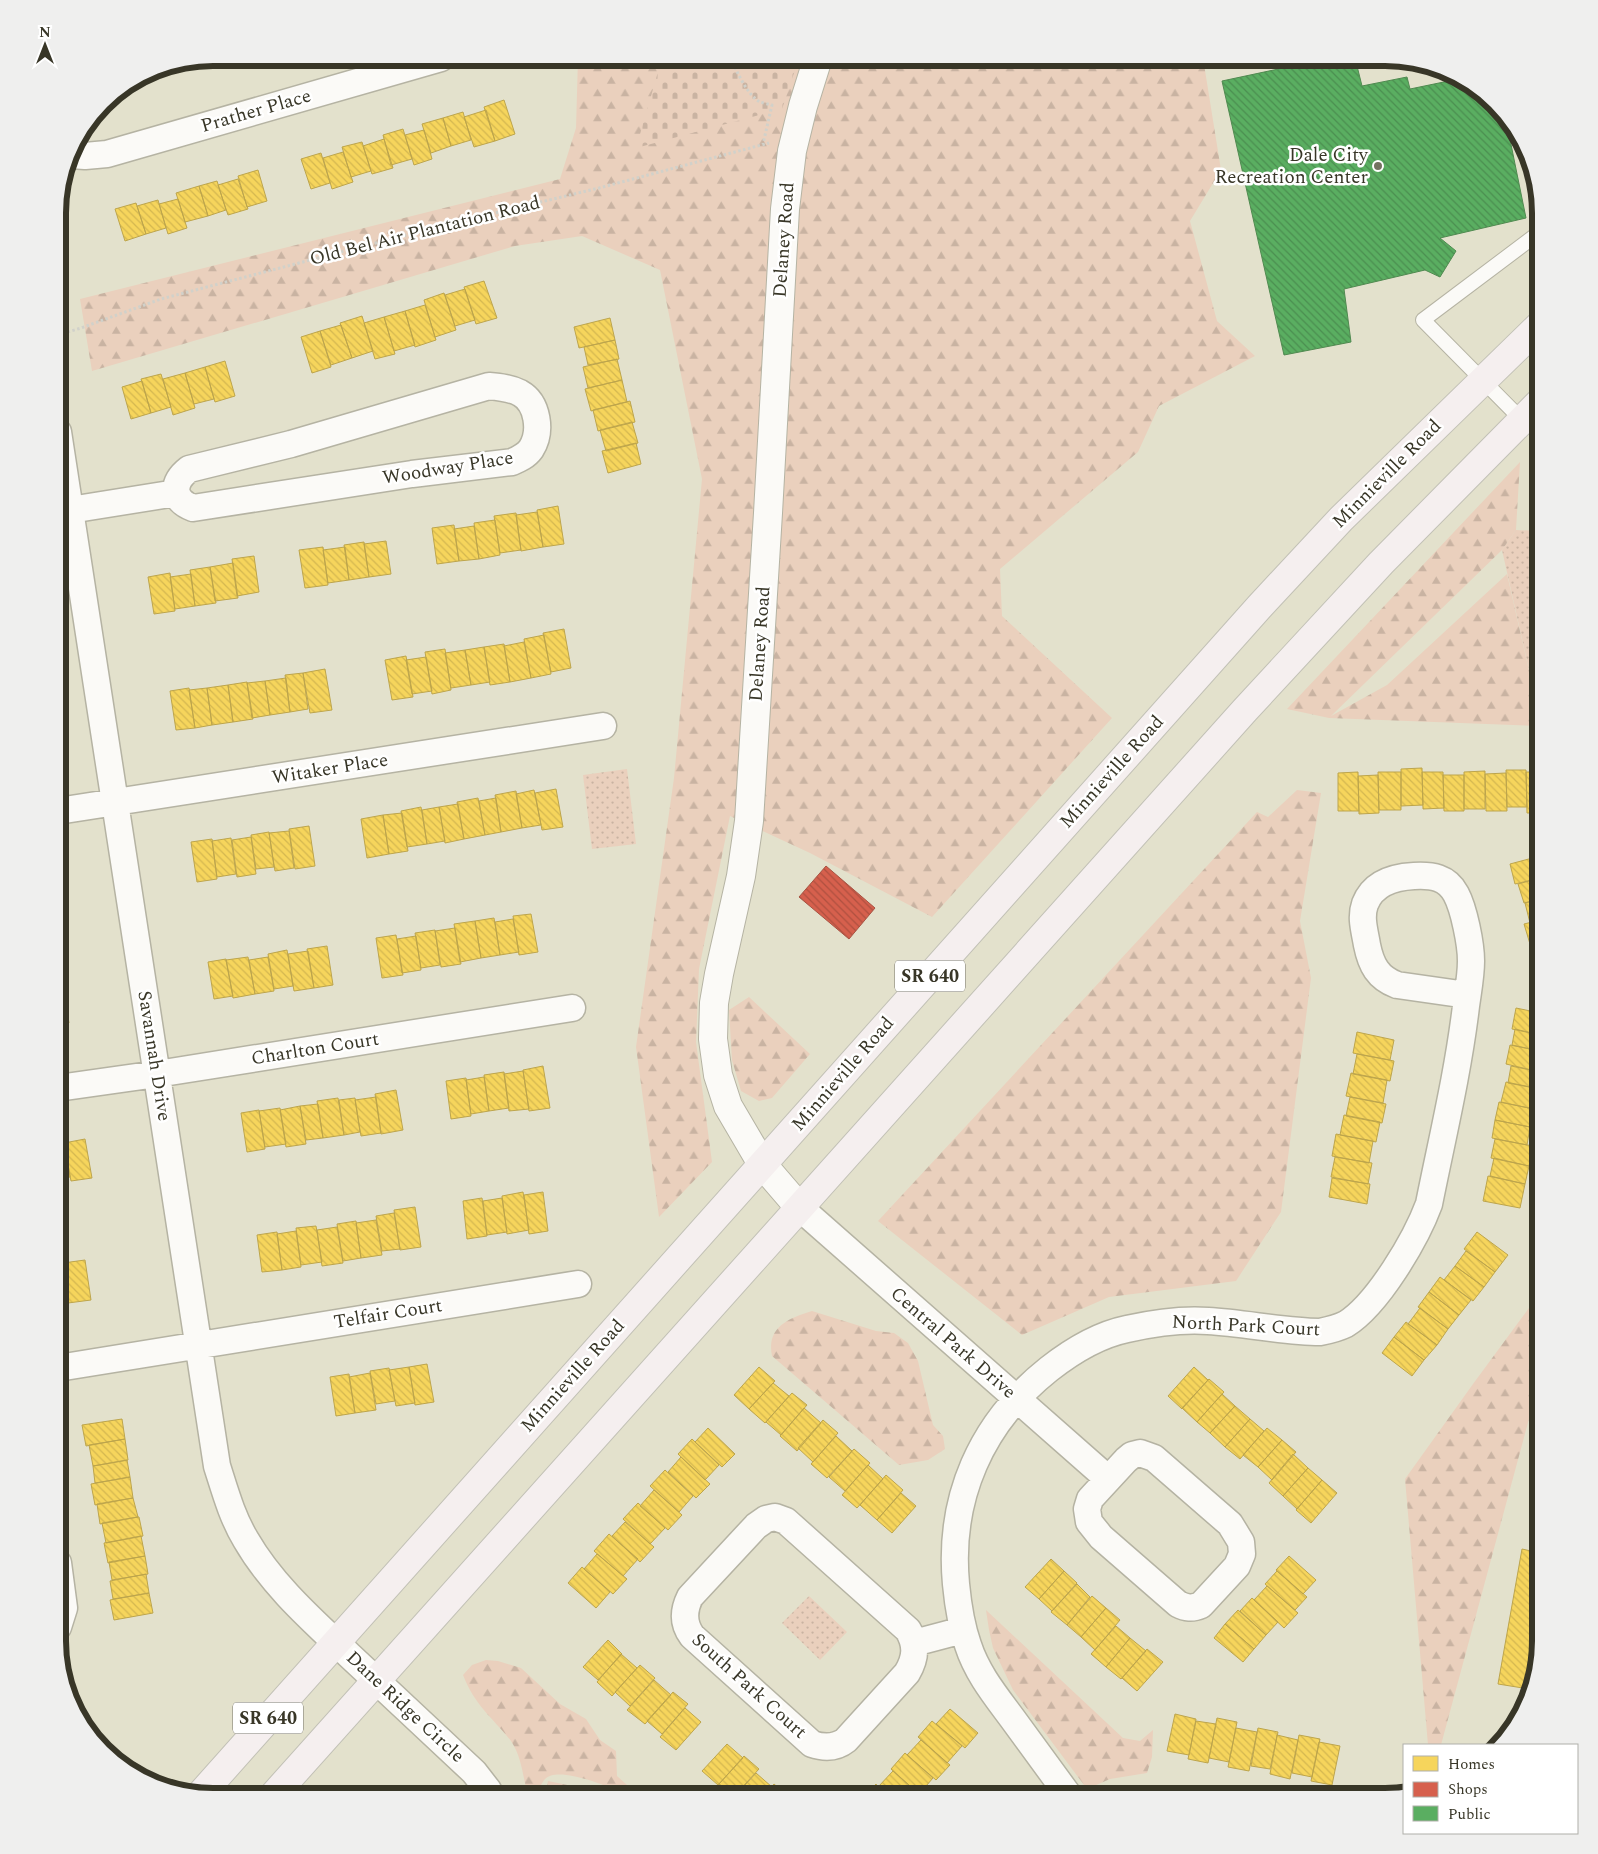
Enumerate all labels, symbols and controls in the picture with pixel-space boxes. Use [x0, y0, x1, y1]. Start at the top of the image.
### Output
north arrow [20, 20, 70, 70]
text: N [39, 22, 51, 43]
street label: Prather Place [197, 81, 315, 141]
place label: Dale City Recreation Center [1215, 141, 1369, 192]
marker: Dale City Recreation Center [1372, 160, 1384, 172]
street label: Delaney Road [765, 181, 803, 299]
street label: Old Bel Air Plantation Road [307, 188, 543, 274]
street label: Minnieville Road [1326, 413, 1448, 535]
street label: Woodway Place [380, 443, 516, 493]
street label: Delaney Road [741, 585, 779, 703]
street label: Minnieville Road [1053, 709, 1171, 835]
street label: Witaker Place [270, 746, 390, 792]
road number: SR 640 [895, 960, 965, 991]
street label: Savannah Drive [129, 989, 179, 1123]
street label: Minnieville Road [785, 1010, 901, 1138]
street label: Charlton Court [249, 1025, 381, 1073]
street label: Central Park Drive [884, 1280, 1022, 1406]
street label: Telfair Court [332, 1291, 445, 1337]
street label: North Park Court [1171, 1308, 1321, 1344]
street label: Minnieville Road [514, 1313, 632, 1439]
street label: South Park Court [685, 1626, 813, 1746]
street label: Dane Ridge Circle [339, 1644, 471, 1770]
road number: SR 640 [233, 1702, 303, 1734]
legend [1403, 1744, 1578, 1834]
text: Homes [1448, 1753, 1495, 1776]
text: Shops [1448, 1778, 1488, 1801]
text: Public [1448, 1803, 1491, 1826]

